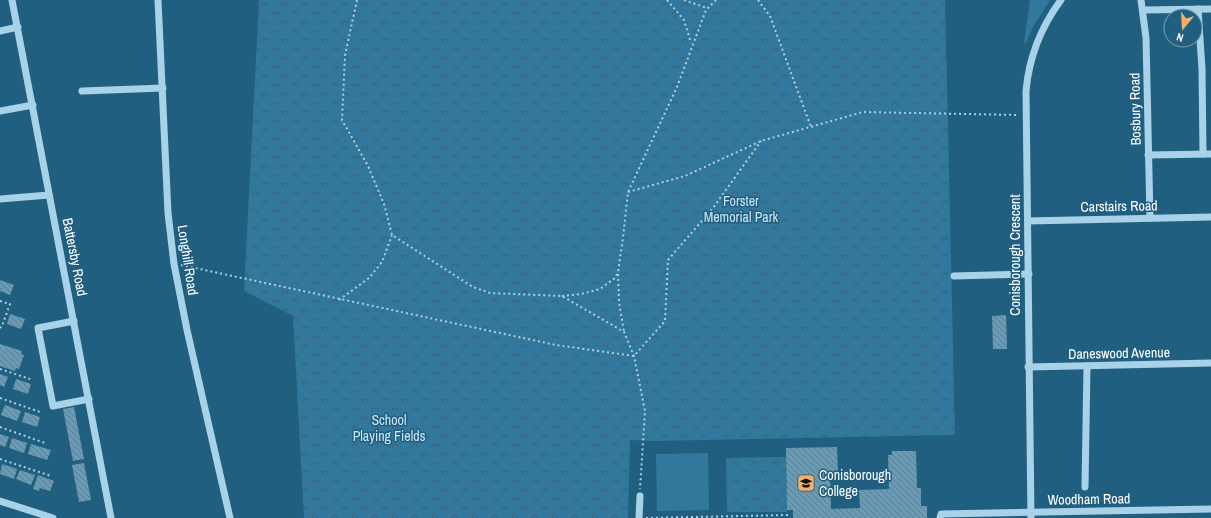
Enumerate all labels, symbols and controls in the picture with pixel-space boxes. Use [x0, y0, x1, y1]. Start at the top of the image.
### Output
north arrow [1163, 8, 1203, 48]
text: N [1175, 30, 1185, 45]
street label: Bosbury Road [1125, 72, 1145, 146]
park label: Forster Memorial Park [704, 192, 779, 226]
street label: Conisborough Crescent [1006, 194, 1024, 316]
street label: Carstairs Road [1080, 196, 1158, 216]
street label: Battersby Road [59, 216, 91, 298]
street label: Longhill Road [174, 224, 202, 296]
street label: Daneswood Avenue [1068, 343, 1170, 363]
park label: School Playing Fields [353, 411, 426, 445]
place label: Conisborough College [819, 466, 891, 500]
school or university icon: Conisborough College [796, 473, 816, 493]
street label: Woodham Road [1047, 489, 1131, 509]

